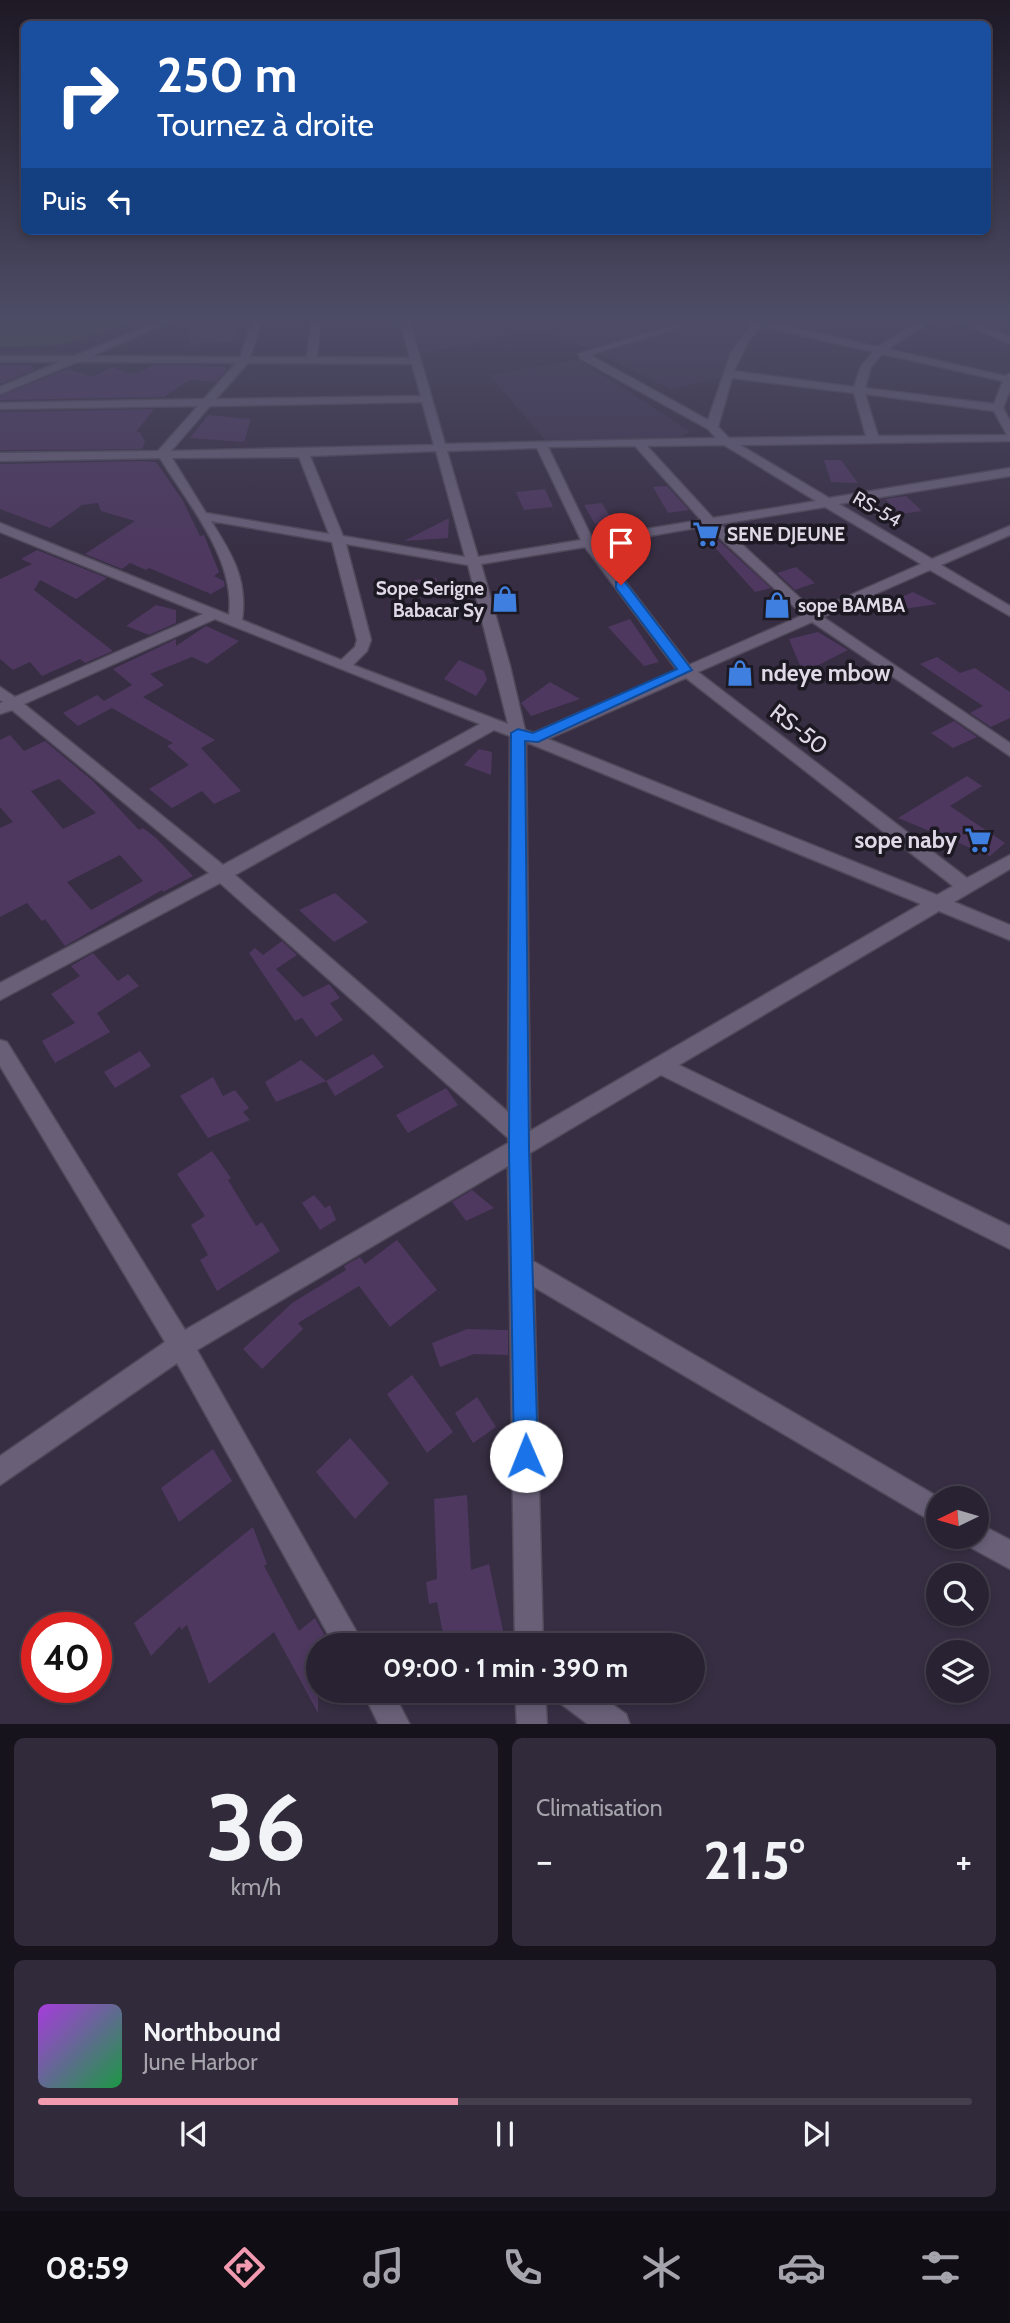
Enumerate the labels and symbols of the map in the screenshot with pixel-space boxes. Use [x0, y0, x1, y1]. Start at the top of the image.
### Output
street label: RS-54 [849, 486, 905, 532]
pin [591, 513, 651, 585]
supermarket icon: SENE DJEUNE [691, 519, 721, 549]
place label: SENE DJEUNE [727, 523, 845, 546]
place label: Sope Serigne Babacar Sy [376, 577, 485, 622]
shop icon: Sope Serigne Babacar Sy [490, 584, 520, 614]
shop icon: sope BAMBA [762, 590, 792, 620]
place label: sope BAMBA [798, 594, 905, 617]
shop icon: ndeye mbow [725, 658, 755, 688]
place label: ndeye mbow [761, 659, 891, 687]
street label: RS-50 [765, 698, 833, 760]
supermarket icon: sope naby [963, 825, 993, 855]
place label: sope naby [855, 826, 958, 854]
position arrow [489, 1419, 563, 1493]
north arrow [926, 1486, 989, 1549]
speed limit sign: 40 [21, 1612, 112, 1703]

